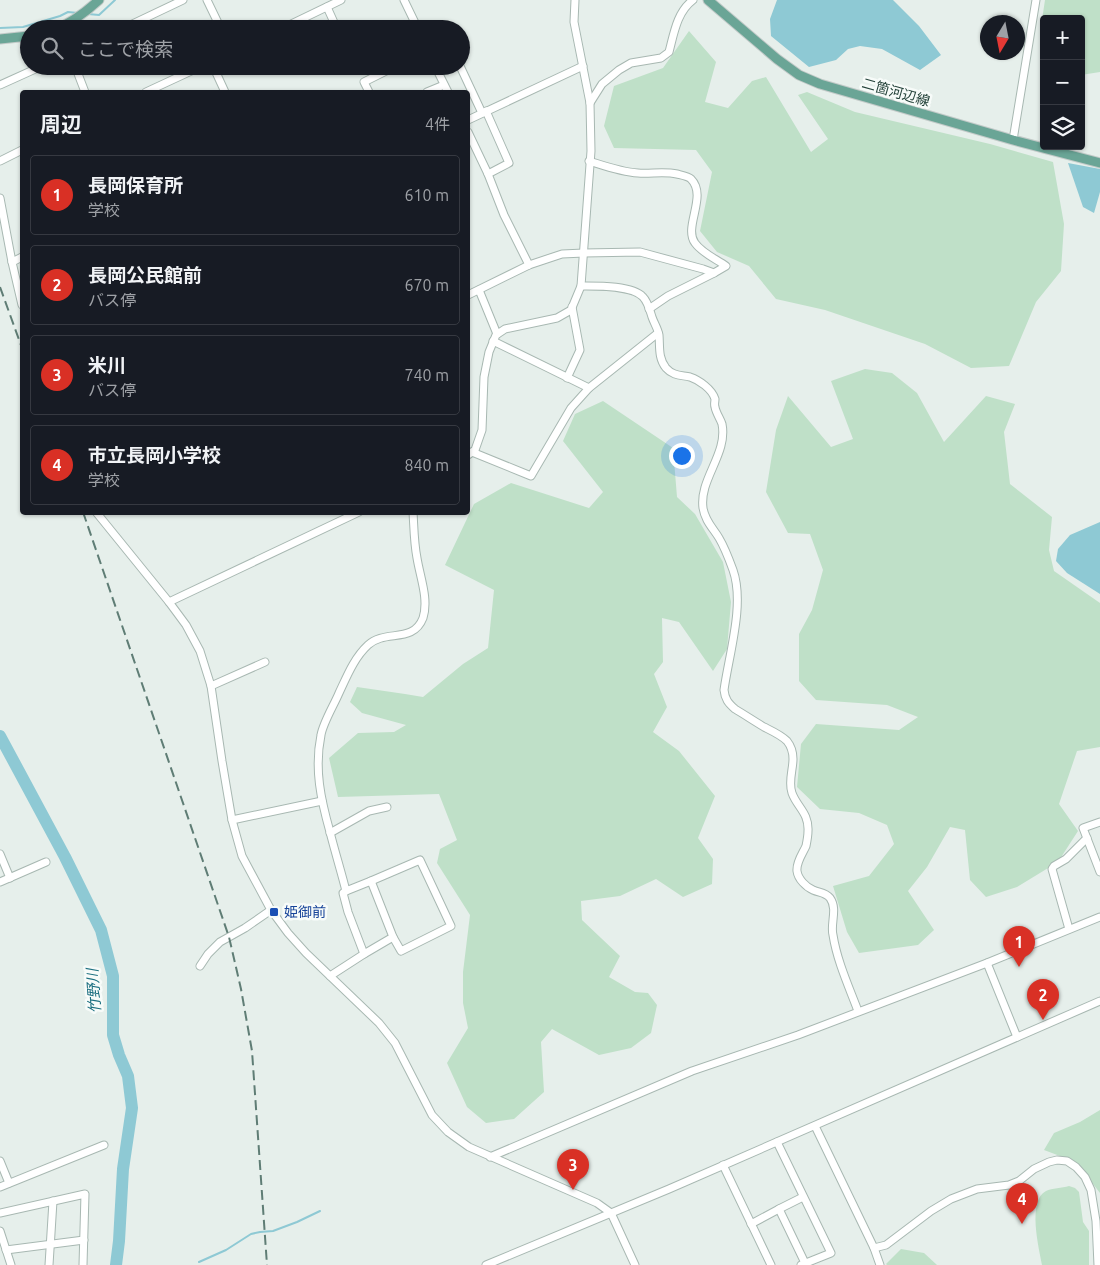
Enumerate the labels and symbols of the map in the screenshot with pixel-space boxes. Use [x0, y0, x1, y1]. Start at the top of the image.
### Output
north arrow [980, 15, 1025, 60]
street label: 二箇河辺線 [860, 75, 932, 109]
your location [669, 443, 695, 469]
place label: 姫御前 [284, 904, 326, 920]
marker: 姫御前 [268, 906, 280, 918]
pin: 1 [1003, 926, 1035, 967]
water label: 竹野川 [83, 966, 104, 1014]
pin: 2 [1027, 979, 1059, 1020]
pin: 3 [557, 1149, 589, 1190]
pin: 4 [1006, 1183, 1038, 1224]

